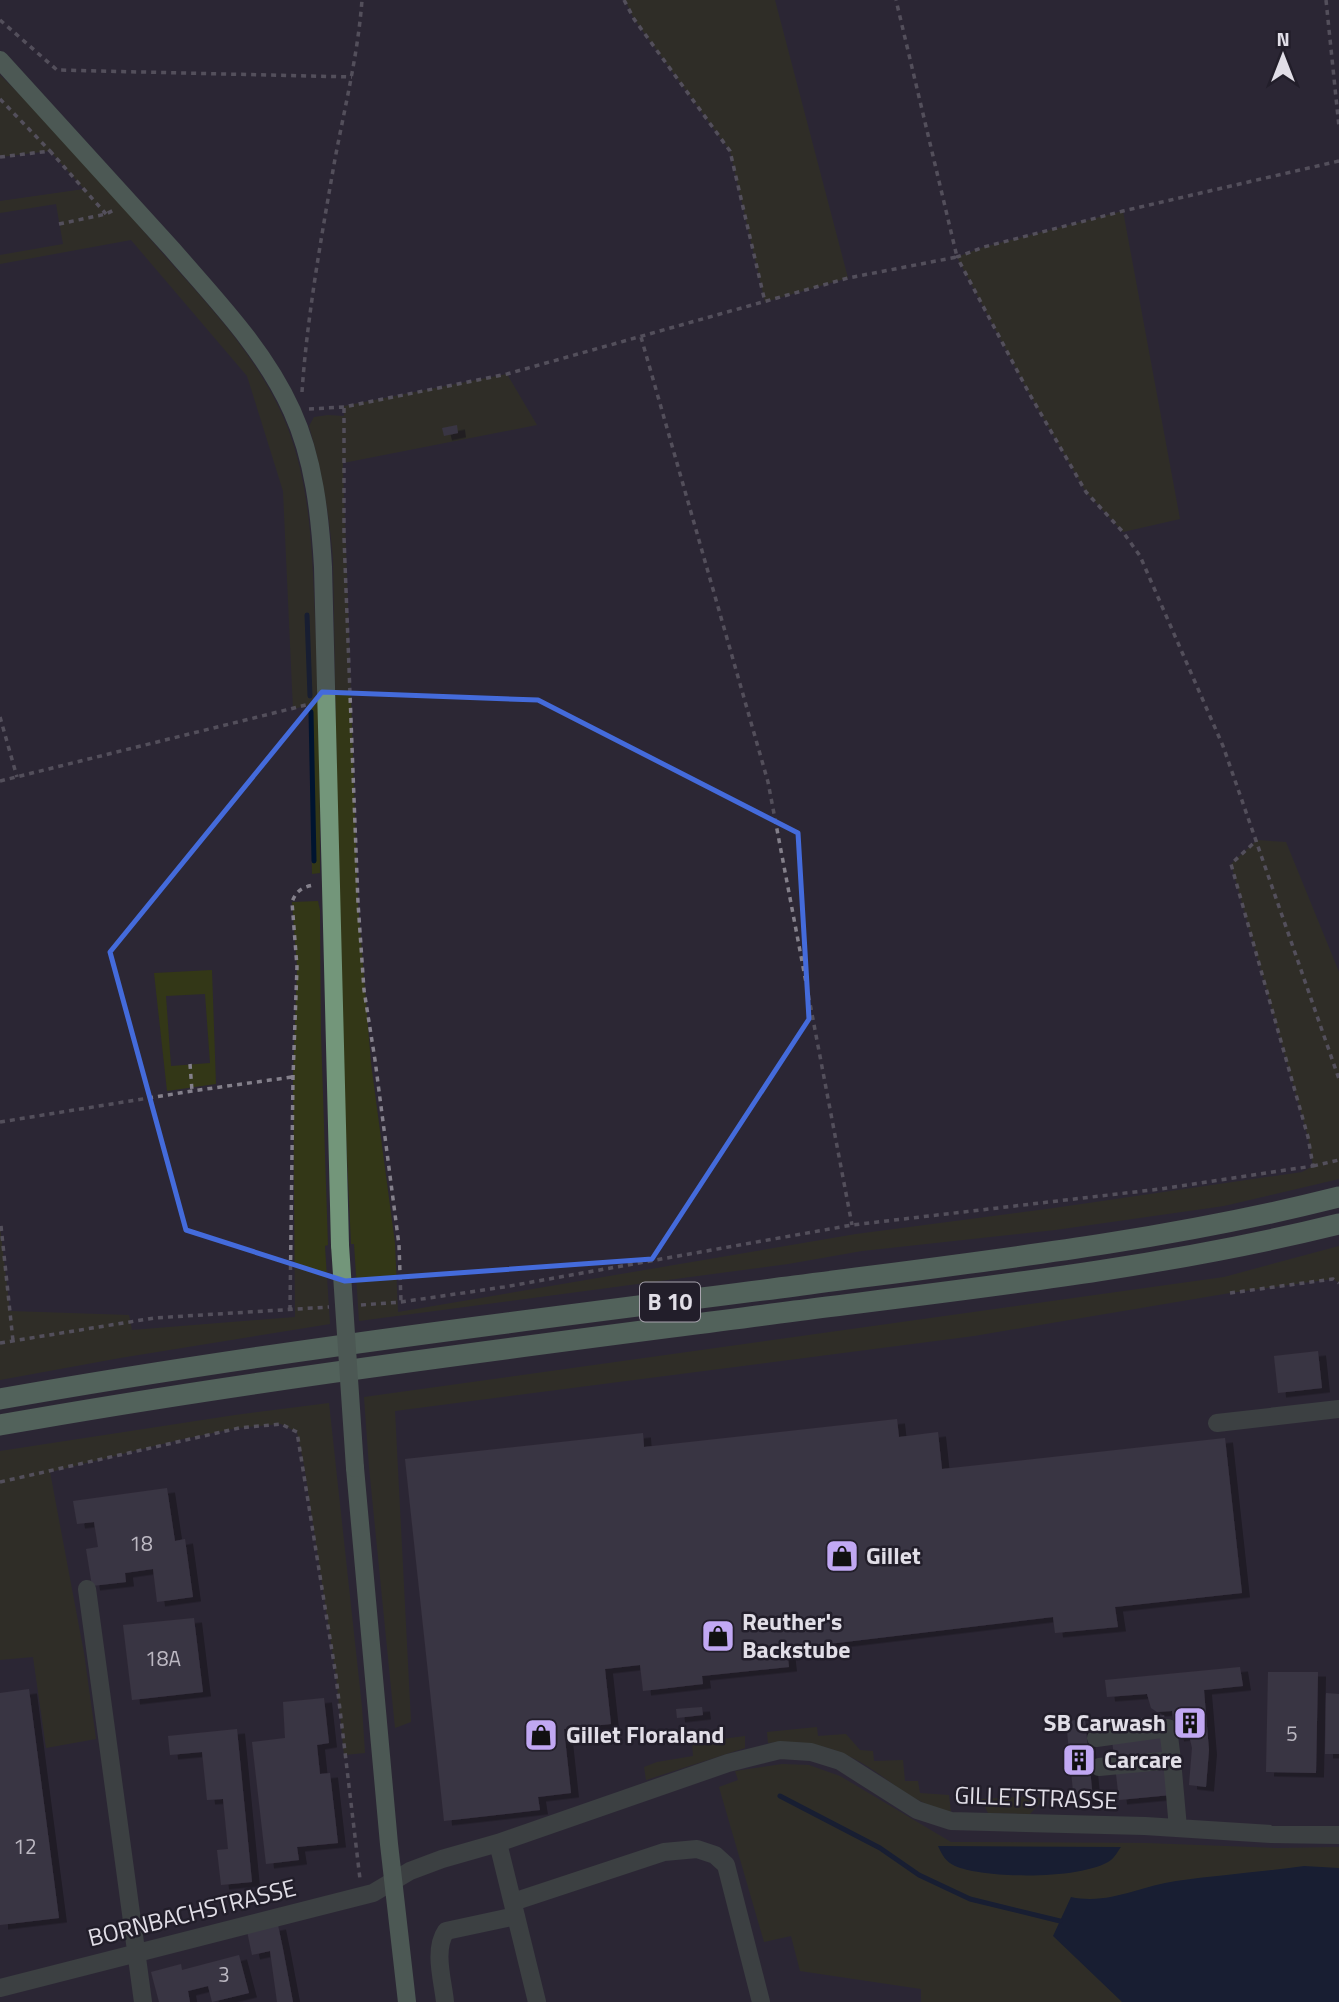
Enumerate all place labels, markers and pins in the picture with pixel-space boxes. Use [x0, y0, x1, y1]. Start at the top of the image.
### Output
shop icon: Gillet [823, 1537, 861, 1575]
place label: Gillet [866, 1537, 921, 1573]
place label: Reuther's Backstube [742, 1603, 851, 1667]
shop icon: Reuther's Backstube [699, 1617, 737, 1655]
place label: SB Carwash [1043, 1704, 1166, 1740]
building icon: SB Carwash [1171, 1704, 1209, 1742]
shop icon: Gillet Floraland [522, 1716, 560, 1754]
place label: Gillet Floraland [566, 1716, 724, 1752]
building icon: Carcare [1060, 1741, 1098, 1779]
place label: Carcare [1104, 1741, 1182, 1777]

